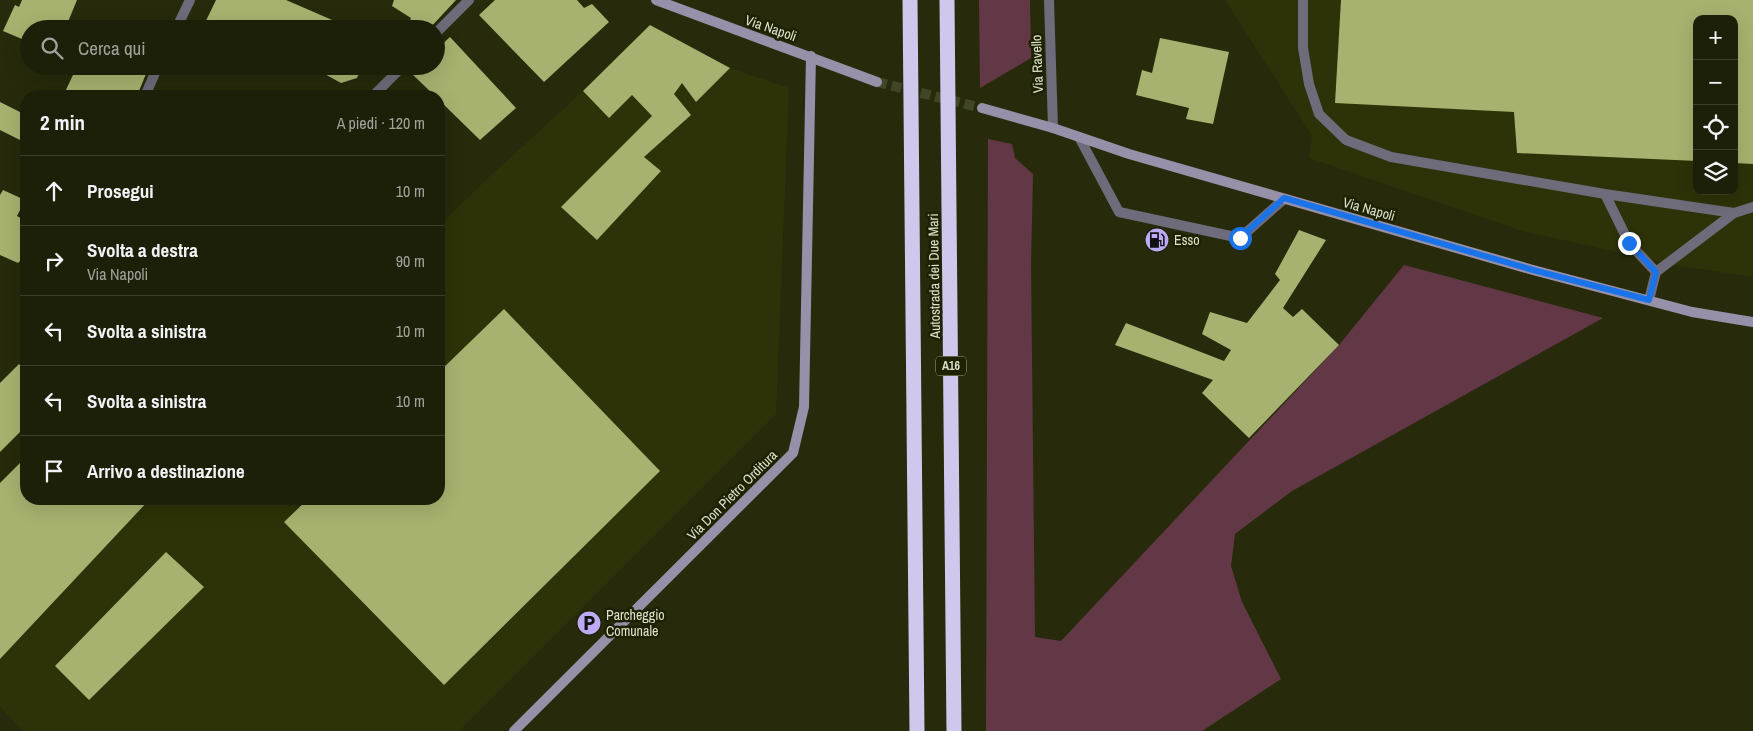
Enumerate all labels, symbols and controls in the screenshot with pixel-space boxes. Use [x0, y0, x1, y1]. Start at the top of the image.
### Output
street label: Via Napoli [743, 11, 799, 45]
map controls [1693, 15, 1738, 195]
button: + [1693, 15, 1738, 60]
search box [20, 20, 445, 75]
icon: search [38, 34, 66, 62]
street label: Via Ravello [1027, 34, 1047, 94]
text: Cerca qui [78, 35, 146, 61]
button: − [1693, 60, 1738, 105]
button: locate [1693, 105, 1738, 150]
text: 2 min [40, 108, 85, 137]
text: A piedi · 120 m [337, 112, 425, 134]
button: layers [1693, 150, 1738, 195]
icon: ahead [40, 177, 68, 205]
text: Prosegui [87, 178, 154, 204]
text: 10 m [396, 180, 425, 202]
street label: Via Napoli [1341, 193, 1397, 225]
street label: Autostrada dei Due Mari [924, 213, 944, 340]
fuel station icon: Esso [1144, 227, 1170, 253]
route start [1229, 227, 1252, 250]
place label: Esso [1174, 231, 1200, 249]
route end [1618, 232, 1641, 255]
text: Svolta a destra [87, 237, 198, 263]
icon: right [40, 247, 68, 275]
text: 90 m [396, 250, 425, 272]
text: Via Napoli [87, 263, 148, 285]
icon: left [40, 317, 68, 345]
text: Svolta a sinistra [87, 318, 207, 344]
text: 10 m [396, 320, 425, 342]
road number: A16 [936, 356, 966, 376]
icon: left [40, 387, 68, 415]
text: Svolta a sinistra [87, 388, 207, 414]
text: 10 m [396, 390, 425, 412]
street label: Via Don Pietro Orditura [683, 446, 781, 544]
icon: arrive [40, 457, 68, 485]
text: Arrivo a destinazione [87, 458, 245, 484]
place label: Parcheggio Comunale [606, 606, 665, 640]
parking icon: Parcheggio Comunale [576, 610, 602, 636]

